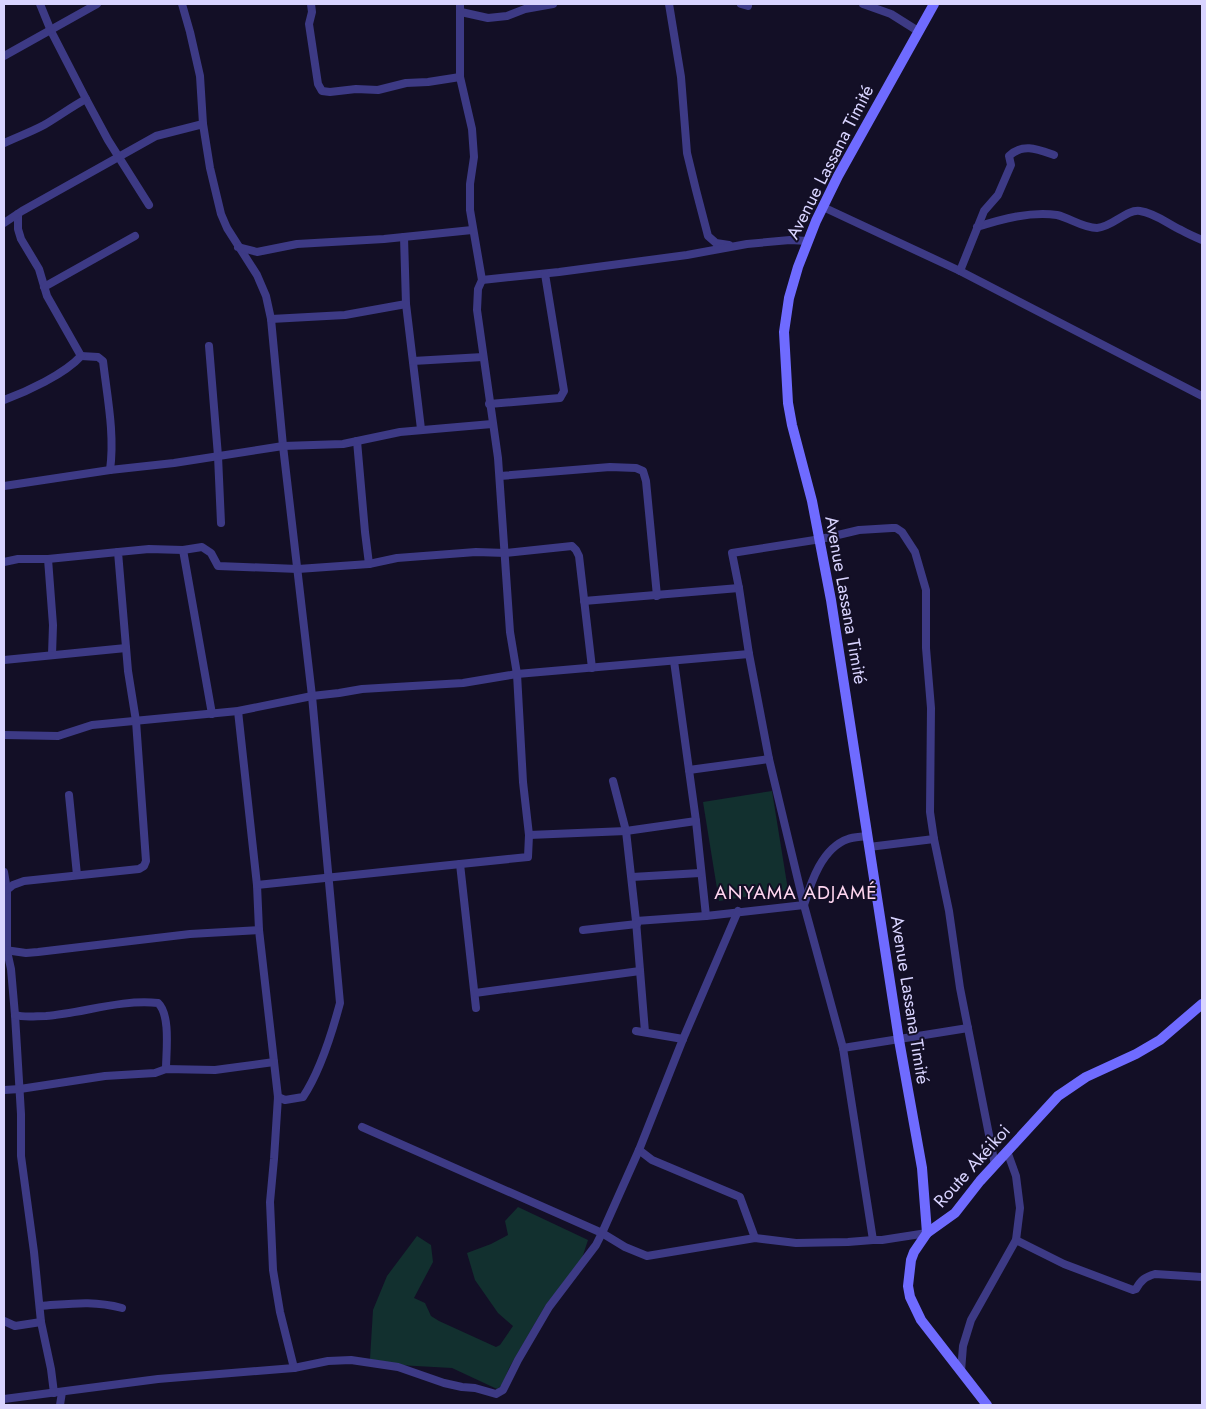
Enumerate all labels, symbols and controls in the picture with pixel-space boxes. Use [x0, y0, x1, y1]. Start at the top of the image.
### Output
street label: Avenue Lassana Timité [780, 80, 880, 244]
street label: Avenue Lassana Timité [818, 514, 874, 686]
district label: ANYAMA ADJAMÉ [714, 879, 878, 906]
street label: Avenue Lassana Timité [884, 914, 936, 1086]
street label: Route Akéikoi [928, 1119, 1016, 1213]

